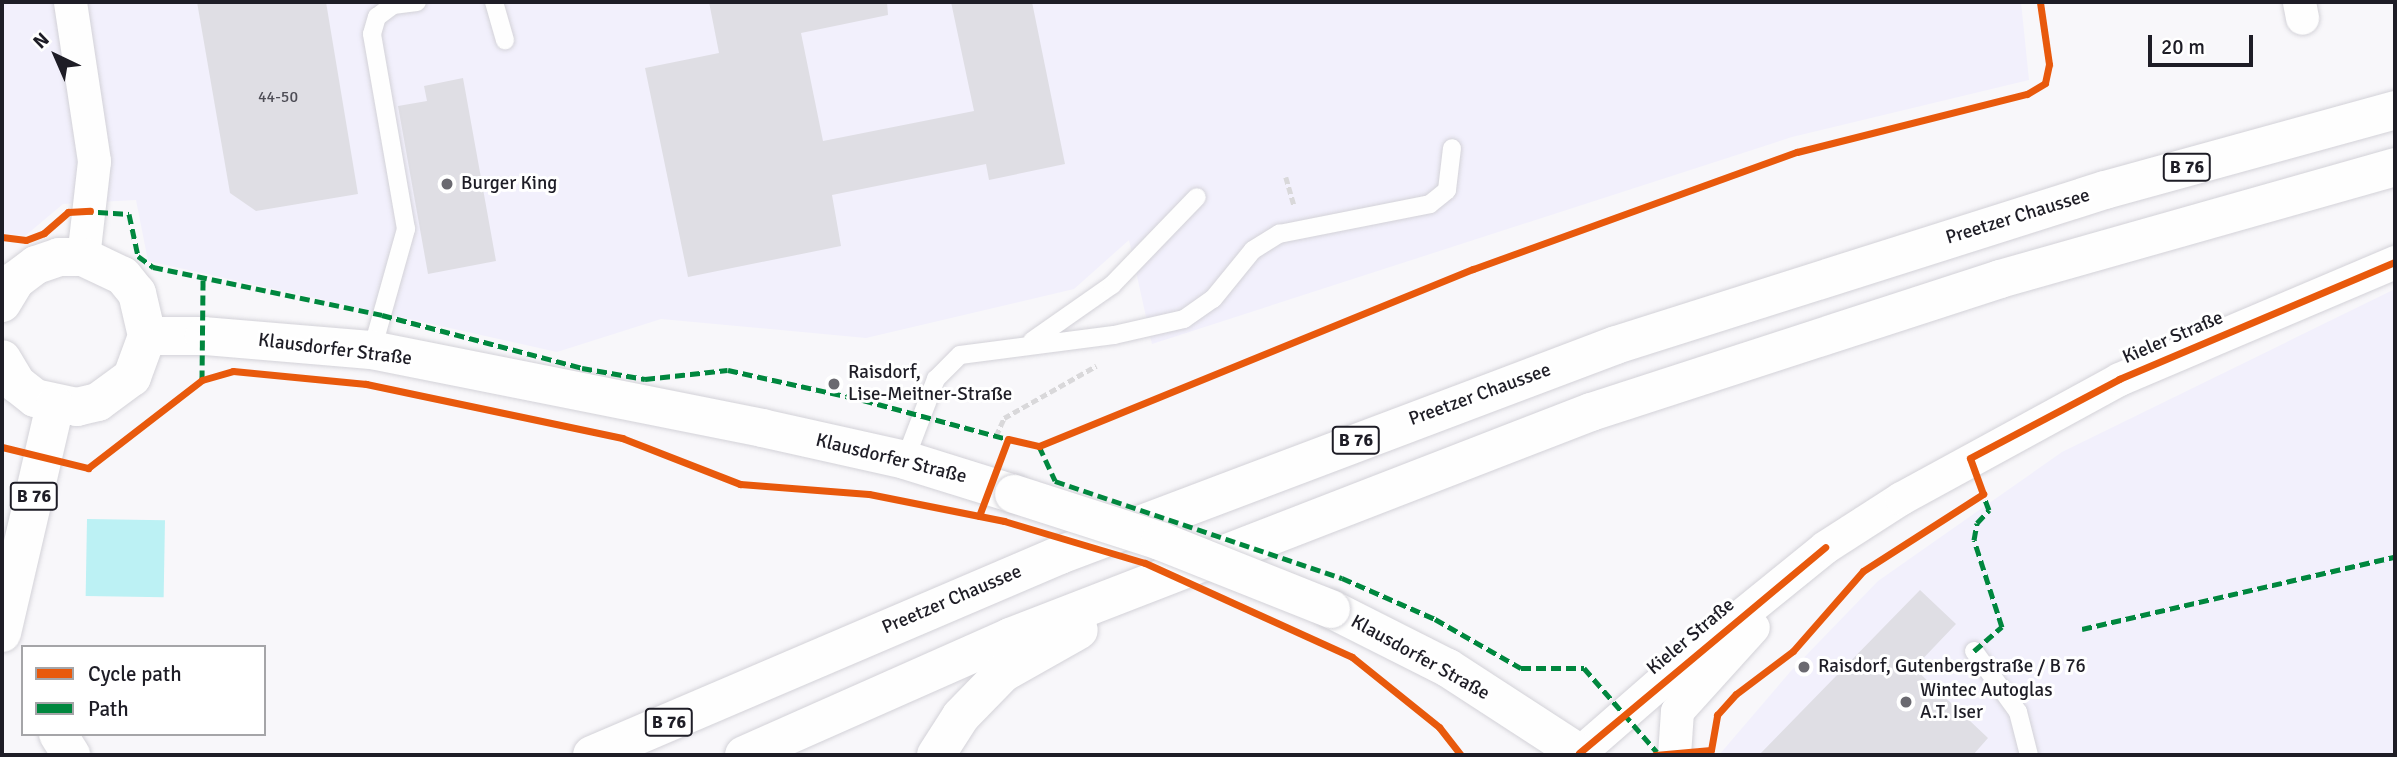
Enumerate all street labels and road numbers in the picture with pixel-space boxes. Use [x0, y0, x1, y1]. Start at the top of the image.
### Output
road number: B 76 [2162, 152, 2212, 182]
street label: Preetzer Chaussee [1943, 184, 2093, 250]
street label: Kieler Straße [2119, 307, 2227, 369]
street label: Klausdorfer Straße [257, 329, 413, 371]
street label: Preetzer Chaussee [1406, 359, 1554, 431]
road number: B 76 [1332, 426, 1380, 454]
street label: Klausdorfer Straße [813, 429, 969, 489]
road number: B 76 [9, 482, 58, 510]
street label: Preetzer Chaussee [879, 560, 1025, 640]
street label: Kieler Straße [1643, 594, 1739, 680]
street label: Klausdorfer Straße [1347, 611, 1493, 705]
road number: B 76 [644, 708, 694, 736]

